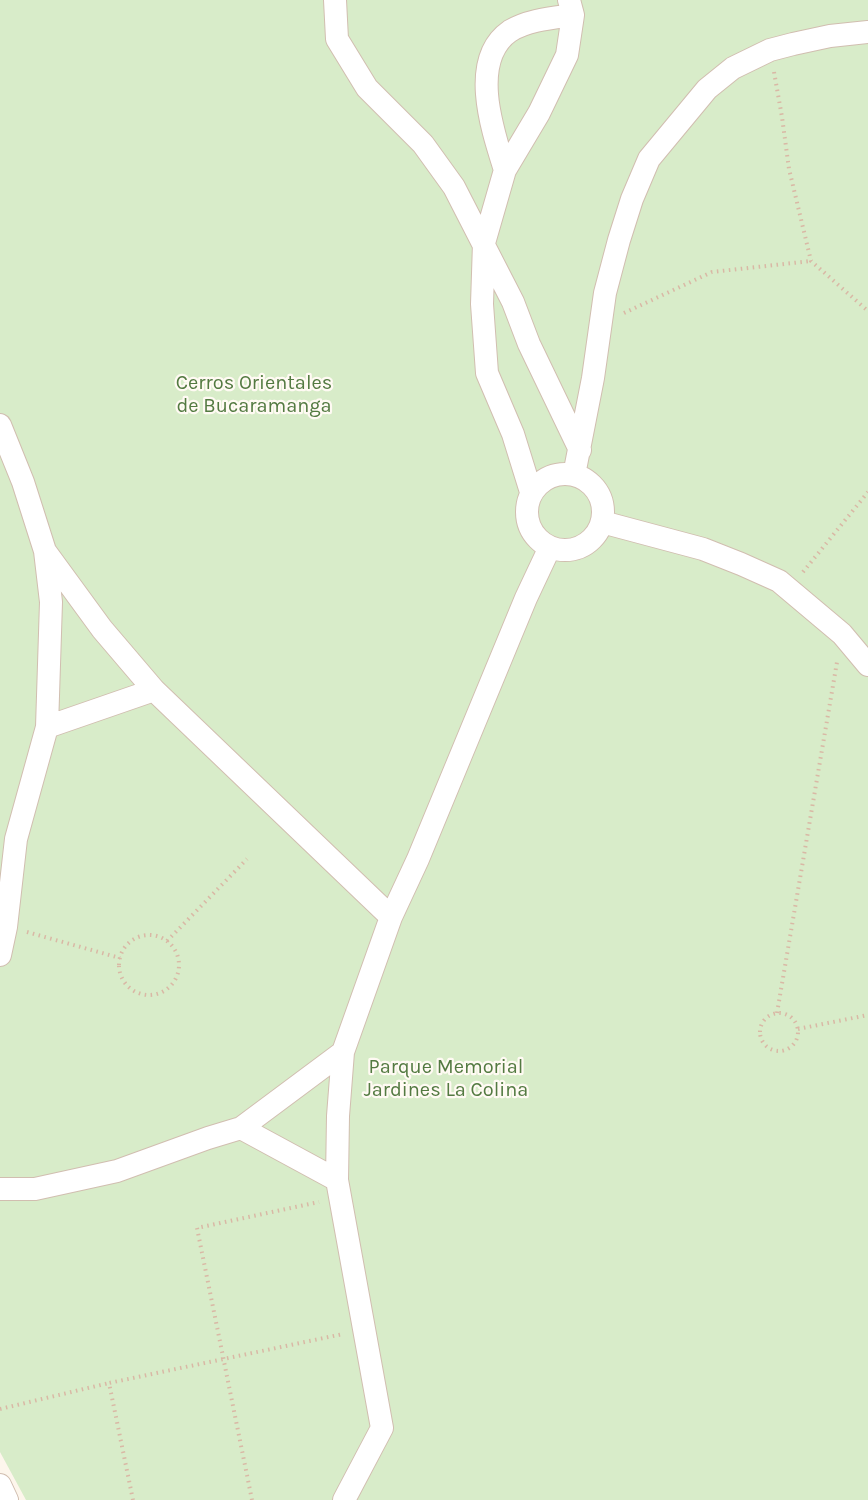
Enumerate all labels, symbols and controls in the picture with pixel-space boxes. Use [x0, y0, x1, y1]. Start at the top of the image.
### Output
park label: Cerros Orientales de Bucaramanga [176, 371, 332, 418]
park label: Parque Memorial Jardines La Colina [364, 1055, 528, 1102]

